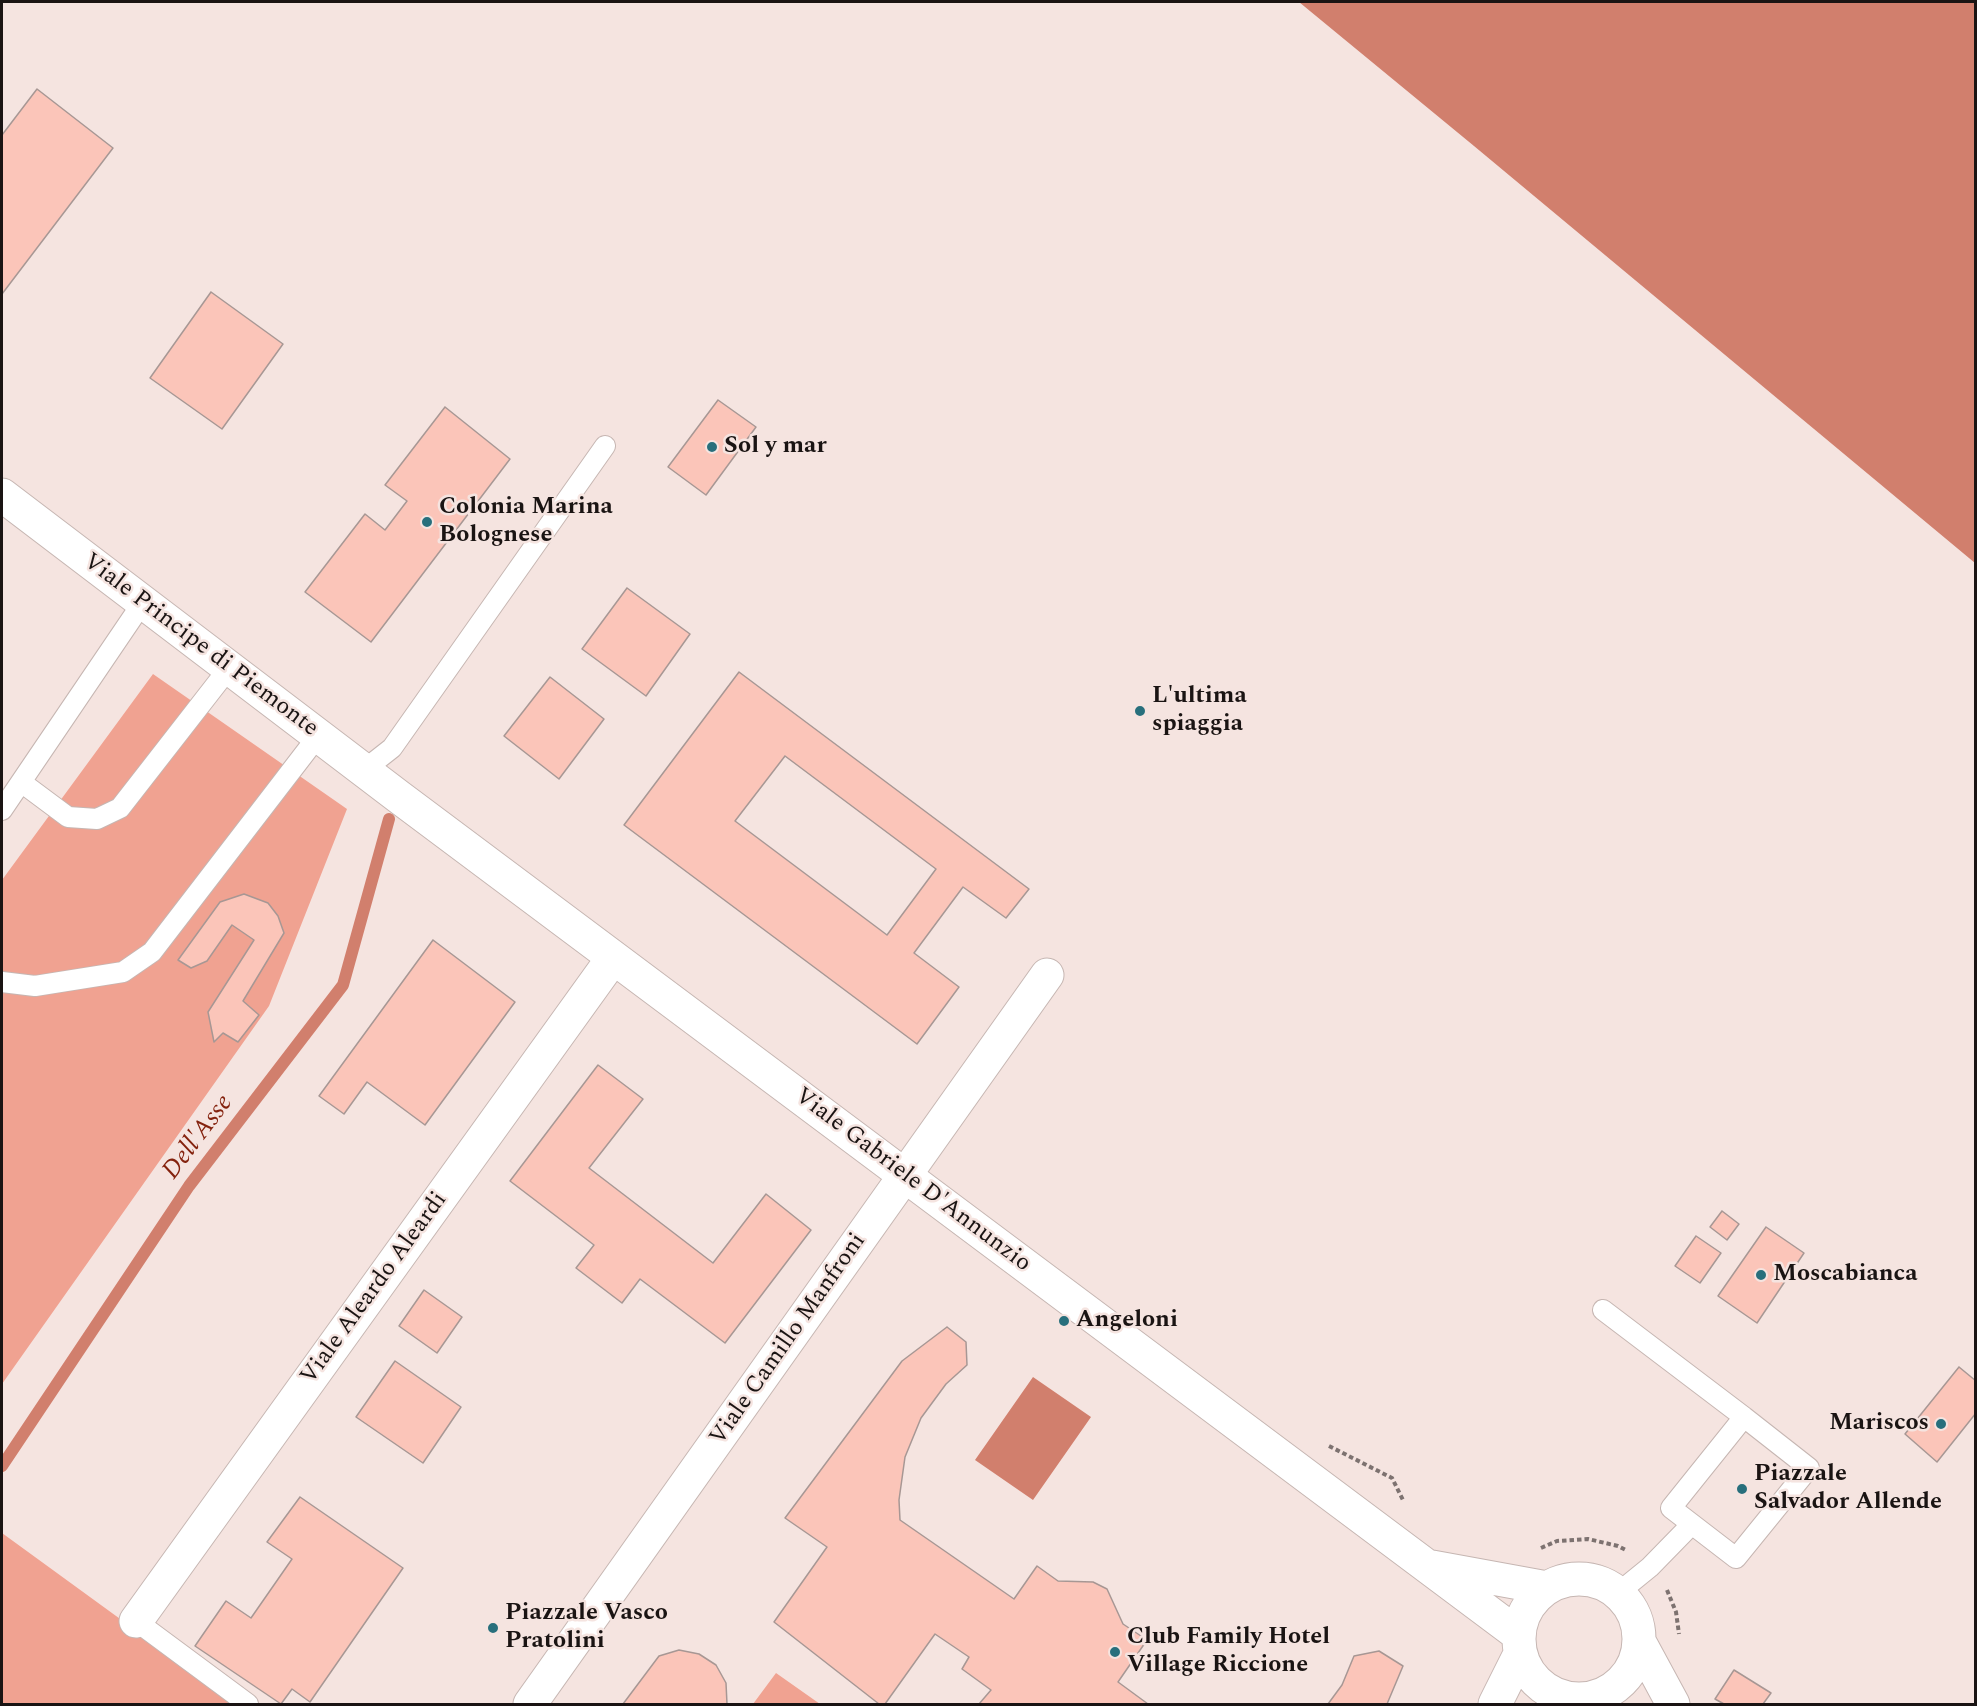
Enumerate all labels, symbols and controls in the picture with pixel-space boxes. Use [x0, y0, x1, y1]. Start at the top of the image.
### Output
place label: Sol y mar [724, 433, 827, 461]
marker: Sol y mar [705, 440, 719, 454]
place label: Colonia Marina Bolognese [439, 494, 613, 550]
marker: Colonia Marina Bolognese [420, 515, 434, 529]
street label: Viale Principe di Piemonte [77, 548, 323, 744]
place label: L'ultima spiaggia [1152, 683, 1247, 739]
marker: L'ultima spiaggia [1133, 704, 1147, 718]
street label: Viale Gabriele D'Annunzio [788, 1083, 1036, 1279]
water label: Dell'Asse [157, 1089, 241, 1187]
street label: Viale Aleardo Aleardi [296, 1187, 454, 1391]
street label: Viale Camillo Manfroni [705, 1228, 873, 1452]
place label: Moscabianca [1773, 1261, 1918, 1289]
marker: Moscabianca [1754, 1268, 1768, 1282]
place label: Angeloni [1076, 1307, 1178, 1335]
marker: Angeloni [1057, 1314, 1071, 1328]
place label: Mariscos [1829, 1410, 1929, 1438]
marker: Mariscos [1934, 1417, 1948, 1431]
place label: Piazzale Salvador Allende [1754, 1461, 1942, 1517]
marker: Piazzale Salvador Allende [1735, 1482, 1749, 1496]
place label: Piazzale Vasco Pratolini [505, 1600, 668, 1656]
marker: Piazzale Vasco Pratolini [486, 1621, 500, 1635]
place label: Club Family Hotel Village Riccione [1127, 1624, 1330, 1680]
marker: Club Family Hotel Village Riccione [1108, 1645, 1122, 1659]

